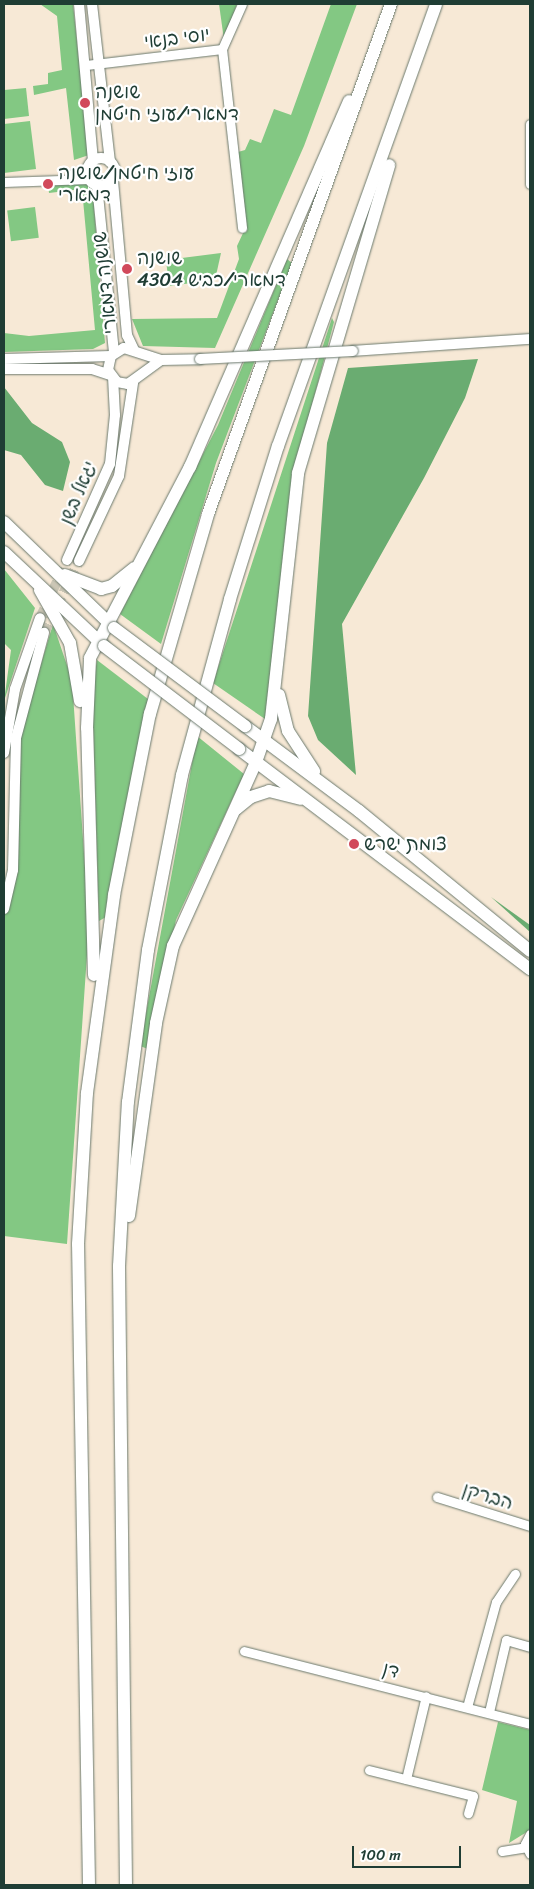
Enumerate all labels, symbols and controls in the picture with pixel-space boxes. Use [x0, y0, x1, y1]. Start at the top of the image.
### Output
street label: יוסי בנאי [143, 23, 211, 53]
place label: שושנה דמארי/עוזי חיטמן [95, 81, 239, 125]
marker: שושנה דמארי/עוזי חיטמן [79, 97, 91, 109]
place label: עוזי חיטמן/שושנה דמארי [58, 162, 194, 206]
marker: עוזי חיטמן/שושנה דמארי [42, 178, 54, 190]
street label: שושנה דמארי [88, 231, 122, 335]
place label: שושנה דמארי/כביש 4304 [137, 247, 286, 291]
marker: שושנה דמארי/כביש 4304 [121, 263, 133, 275]
street label: יגאל בשן [54, 458, 102, 528]
place label: צומת ישרש [364, 833, 447, 855]
marker: צומת ישרש [348, 838, 360, 850]
street label: הברקן [460, 1477, 516, 1515]
street label: דן [380, 1657, 402, 1683]
scale bar [354, 1836, 463, 1868]
text: 100 m [360, 1842, 401, 1868]

